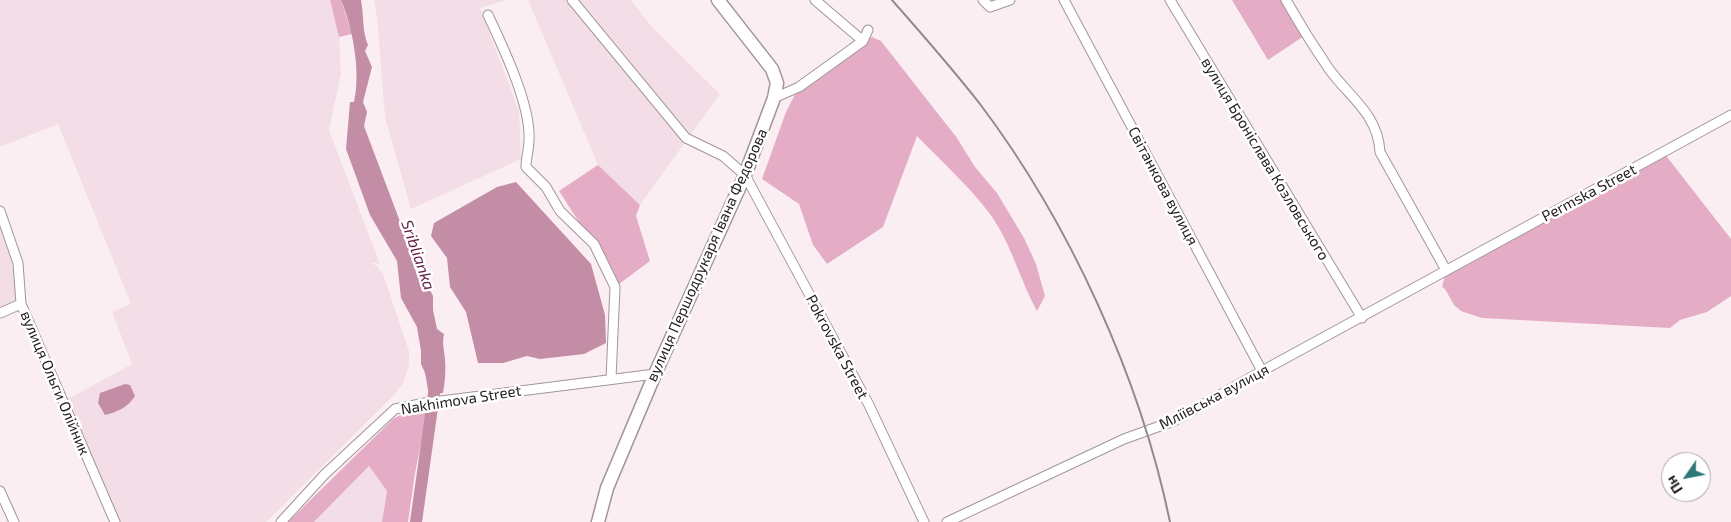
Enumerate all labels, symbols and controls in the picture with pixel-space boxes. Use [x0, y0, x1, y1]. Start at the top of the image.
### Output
street label: вулиця Броніслава Козловського [1197, 54, 1333, 264]
street label: Світанкова вулиця [1124, 124, 1202, 248]
street label: вулиця Першодрукаря Івана Федорова [643, 126, 771, 384]
street label: Permska Street [1539, 161, 1639, 225]
water label: Sriblianka [397, 217, 439, 293]
street label: Pokrovska Street [802, 292, 872, 402]
street label: вулиця Ольги Олійник [16, 308, 94, 458]
street label: Мліївська вулиця [1156, 360, 1272, 434]
street label: Nakhimova Street [400, 382, 522, 418]
north arrow [1661, 452, 1711, 502]
text: Пн [1662, 473, 1686, 497]

